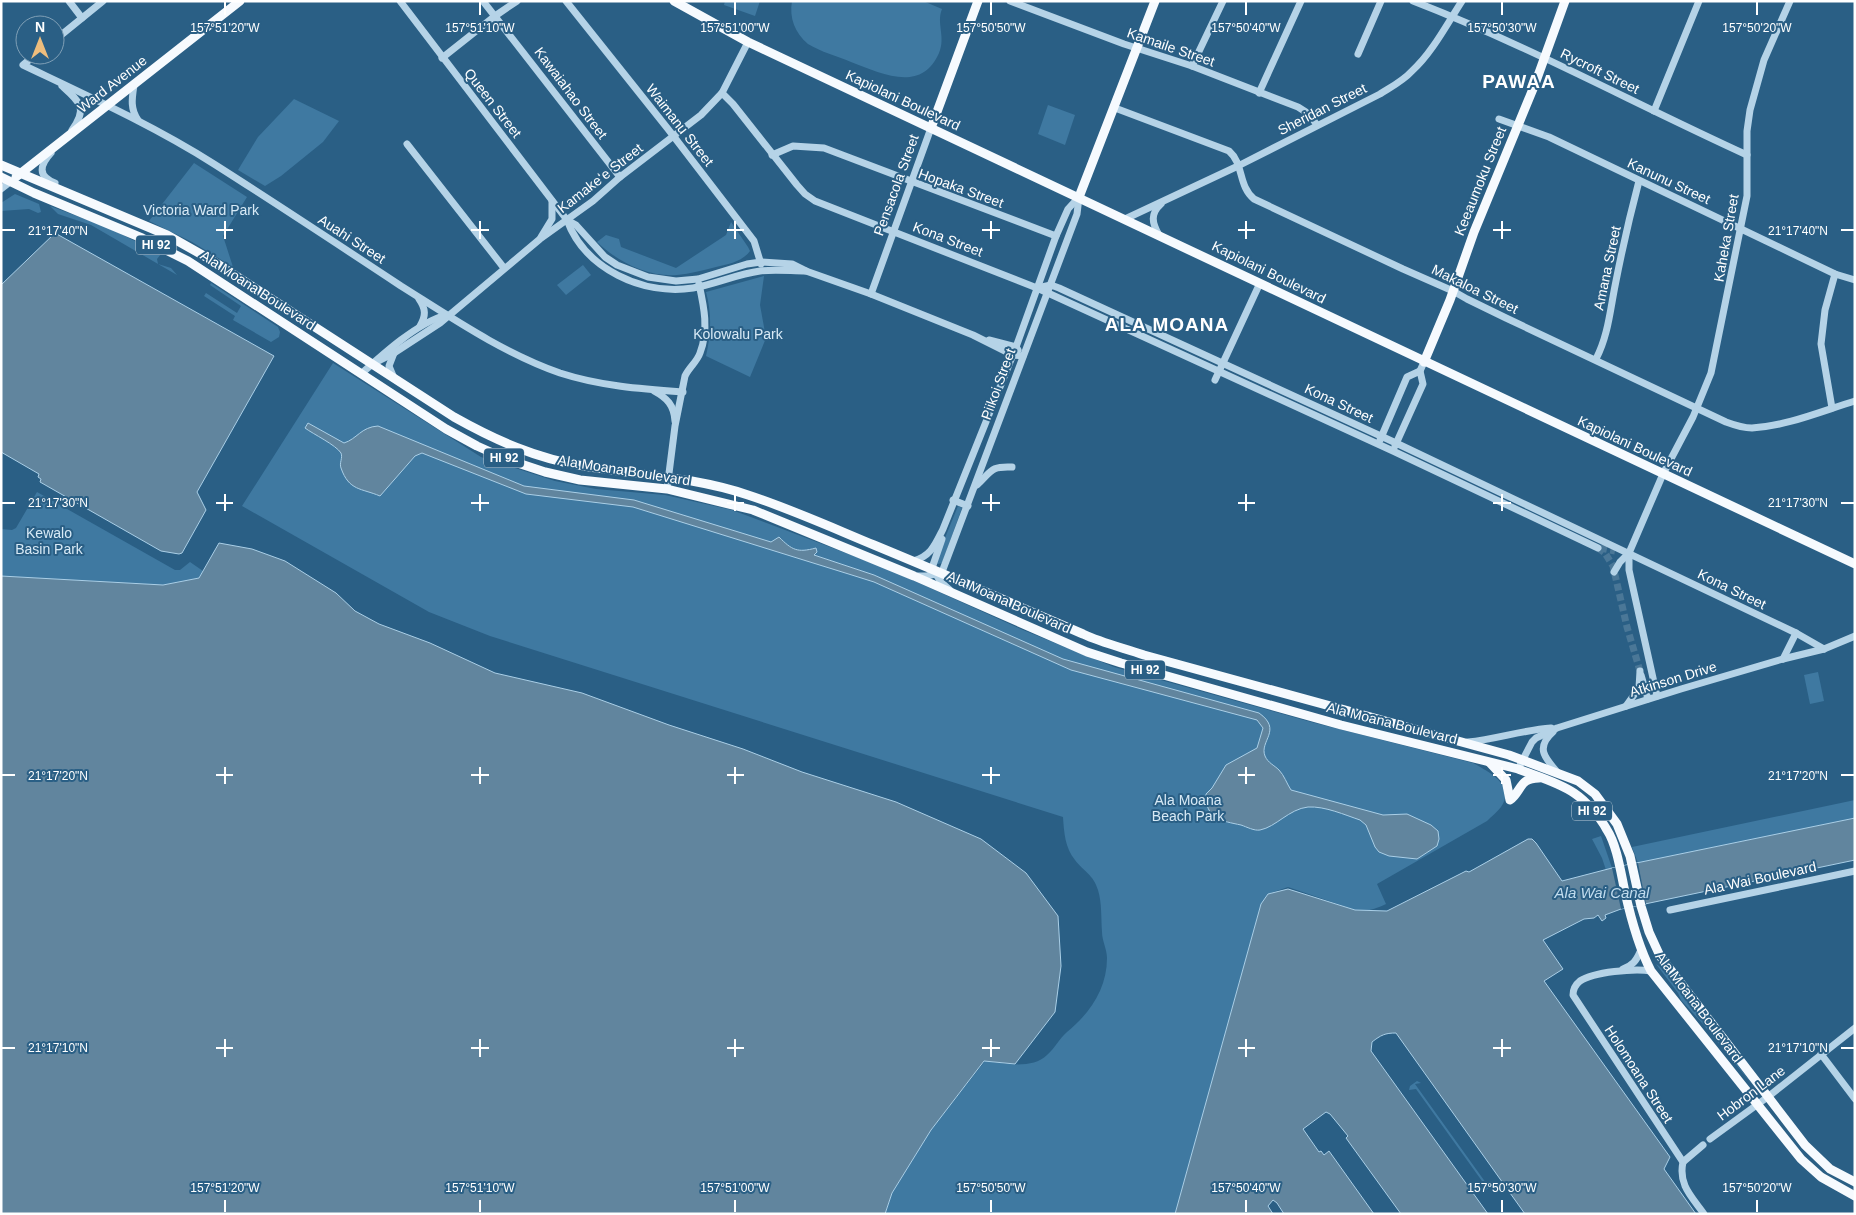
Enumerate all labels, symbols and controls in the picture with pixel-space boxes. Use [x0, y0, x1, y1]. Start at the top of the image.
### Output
north arrow [15, 15, 65, 65]
text: N [35, 19, 45, 35]
text: 157°51'20"W [190, 21, 260, 35]
text: 157°51'10"W [445, 21, 515, 35]
text: 157°51'00"W [700, 21, 770, 35]
text: 157°50'50"W [956, 21, 1026, 35]
text: 157°50'40"W [1211, 21, 1281, 35]
text: 157°50'30"W [1467, 21, 1537, 35]
text: 157°50'20"W [1722, 21, 1792, 35]
street label: Kamaile Street [1125, 24, 1217, 70]
street label: Kawaiahao Street [531, 44, 611, 142]
street label: Rycroft Street [1558, 45, 1642, 97]
street label: Ward Avenue [74, 52, 150, 116]
street label: Queen Street [461, 65, 525, 141]
street label: Kapiolani Boulevard [843, 66, 963, 134]
district label: PAWAA [1482, 71, 1556, 92]
street label: Sheridan Street [1275, 80, 1369, 138]
street label: Waimanu Street [643, 81, 717, 169]
street label: Keeaumoku Street [1451, 124, 1509, 238]
street label: Pensacola Street [870, 132, 922, 238]
street label: Kamakeʻe Street [554, 140, 646, 216]
street label: Kanunu Street [1625, 155, 1713, 207]
street label: Hopaka Street [916, 165, 1006, 211]
street label: Kaheka Street [1710, 193, 1742, 283]
park label: Victoria Ward Park [143, 202, 260, 218]
street label: Auahi Street [315, 211, 389, 267]
street label: Kona Street [911, 218, 985, 260]
text: 21°17'40"N [28, 224, 88, 238]
street label: Amana Street [1590, 224, 1624, 312]
text: 21°17'40"N [1768, 224, 1828, 238]
road number: HI 92 [136, 236, 176, 254]
street label: Kapiolani Boulevard [1210, 238, 1328, 306]
street label: Ala Moana Boulevard [198, 247, 318, 333]
street label: Makaloa Street [1429, 261, 1521, 317]
district label: ALA MOANA [1105, 314, 1229, 335]
park label: Kolowalu Park [693, 326, 784, 342]
street label: Piikoi Street [978, 346, 1018, 422]
street label: Kona Street [1302, 380, 1376, 426]
street label: Kapiolani Boulevard [1575, 412, 1695, 480]
road number: HI 92 [484, 448, 524, 468]
street label: Ala Moana Boulevard [557, 452, 691, 488]
text: 21°17'30"N [28, 496, 88, 510]
text: 21°17'30"N [1768, 496, 1828, 510]
park label: Kewalo Basin Park [15, 525, 84, 557]
street label: Kona Street [1695, 566, 1769, 612]
street label: Ala Moana Boulevard [945, 567, 1073, 637]
street label: Atkinson Drive [1628, 658, 1719, 700]
road number: HI 92 [1125, 660, 1165, 680]
street label: Ala Moana Boulevard [1325, 699, 1459, 747]
text: 21°17'20"N [28, 769, 88, 783]
text: 21°17'20"N [1768, 769, 1828, 783]
park label: Ala Moana Beach Park [1152, 792, 1225, 824]
road number: HI 92 [1572, 801, 1612, 820]
street label: Ala Wai Boulevard [1702, 858, 1818, 898]
water label: Ala Wai Canal [1554, 884, 1650, 901]
street label: Ala Moana Boulevard [1652, 949, 1746, 1065]
street label: Holomoana Street [1602, 1022, 1676, 1126]
text: 21°17'10"N [28, 1041, 88, 1055]
text: 21°17'10"N [1768, 1041, 1828, 1055]
street label: Hobron Lane [1714, 1062, 1788, 1124]
text: 157°51'20"W [190, 1181, 260, 1195]
text: 157°51'10"W [445, 1181, 515, 1195]
text: 157°51'00"W [700, 1181, 770, 1195]
text: 157°50'50"W [956, 1181, 1026, 1195]
text: 157°50'40"W [1211, 1181, 1281, 1195]
text: 157°50'30"W [1467, 1181, 1537, 1195]
text: 157°50'20"W [1722, 1181, 1792, 1195]

